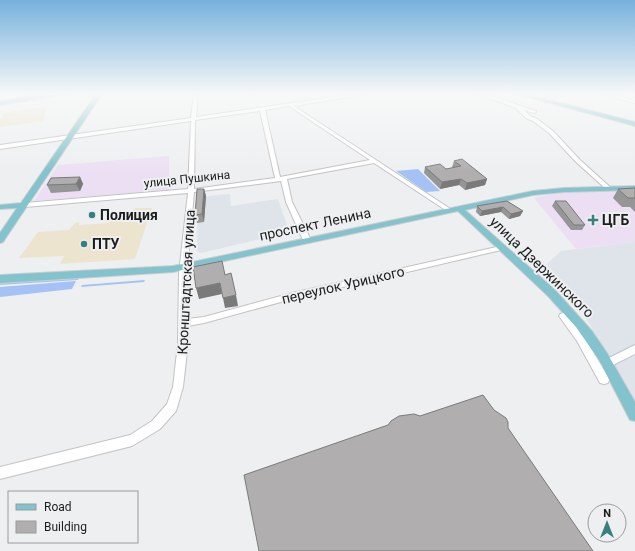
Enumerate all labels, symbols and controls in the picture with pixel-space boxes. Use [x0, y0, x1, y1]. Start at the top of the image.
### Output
street label: улица Пушкина [143, 168, 231, 190]
street label: проспект Ленина [258, 204, 372, 244]
place label: Полиция [100, 207, 158, 223]
street label: Кронштадтская улица [174, 209, 198, 355]
marker: Полиция [87, 210, 97, 220]
place label: ЦГБ [602, 212, 629, 228]
street label: улица Дзержинского [487, 213, 597, 321]
marker: ЦГБ [587, 214, 599, 226]
place label: ПТУ [92, 236, 120, 252]
marker: ПТУ [79, 239, 89, 249]
street label: переулок Урицкого [280, 263, 406, 307]
legend [8, 491, 138, 543]
text: Road [44, 500, 72, 514]
north arrow [587, 503, 627, 543]
text: N [603, 507, 611, 520]
text: Building [44, 520, 87, 534]

